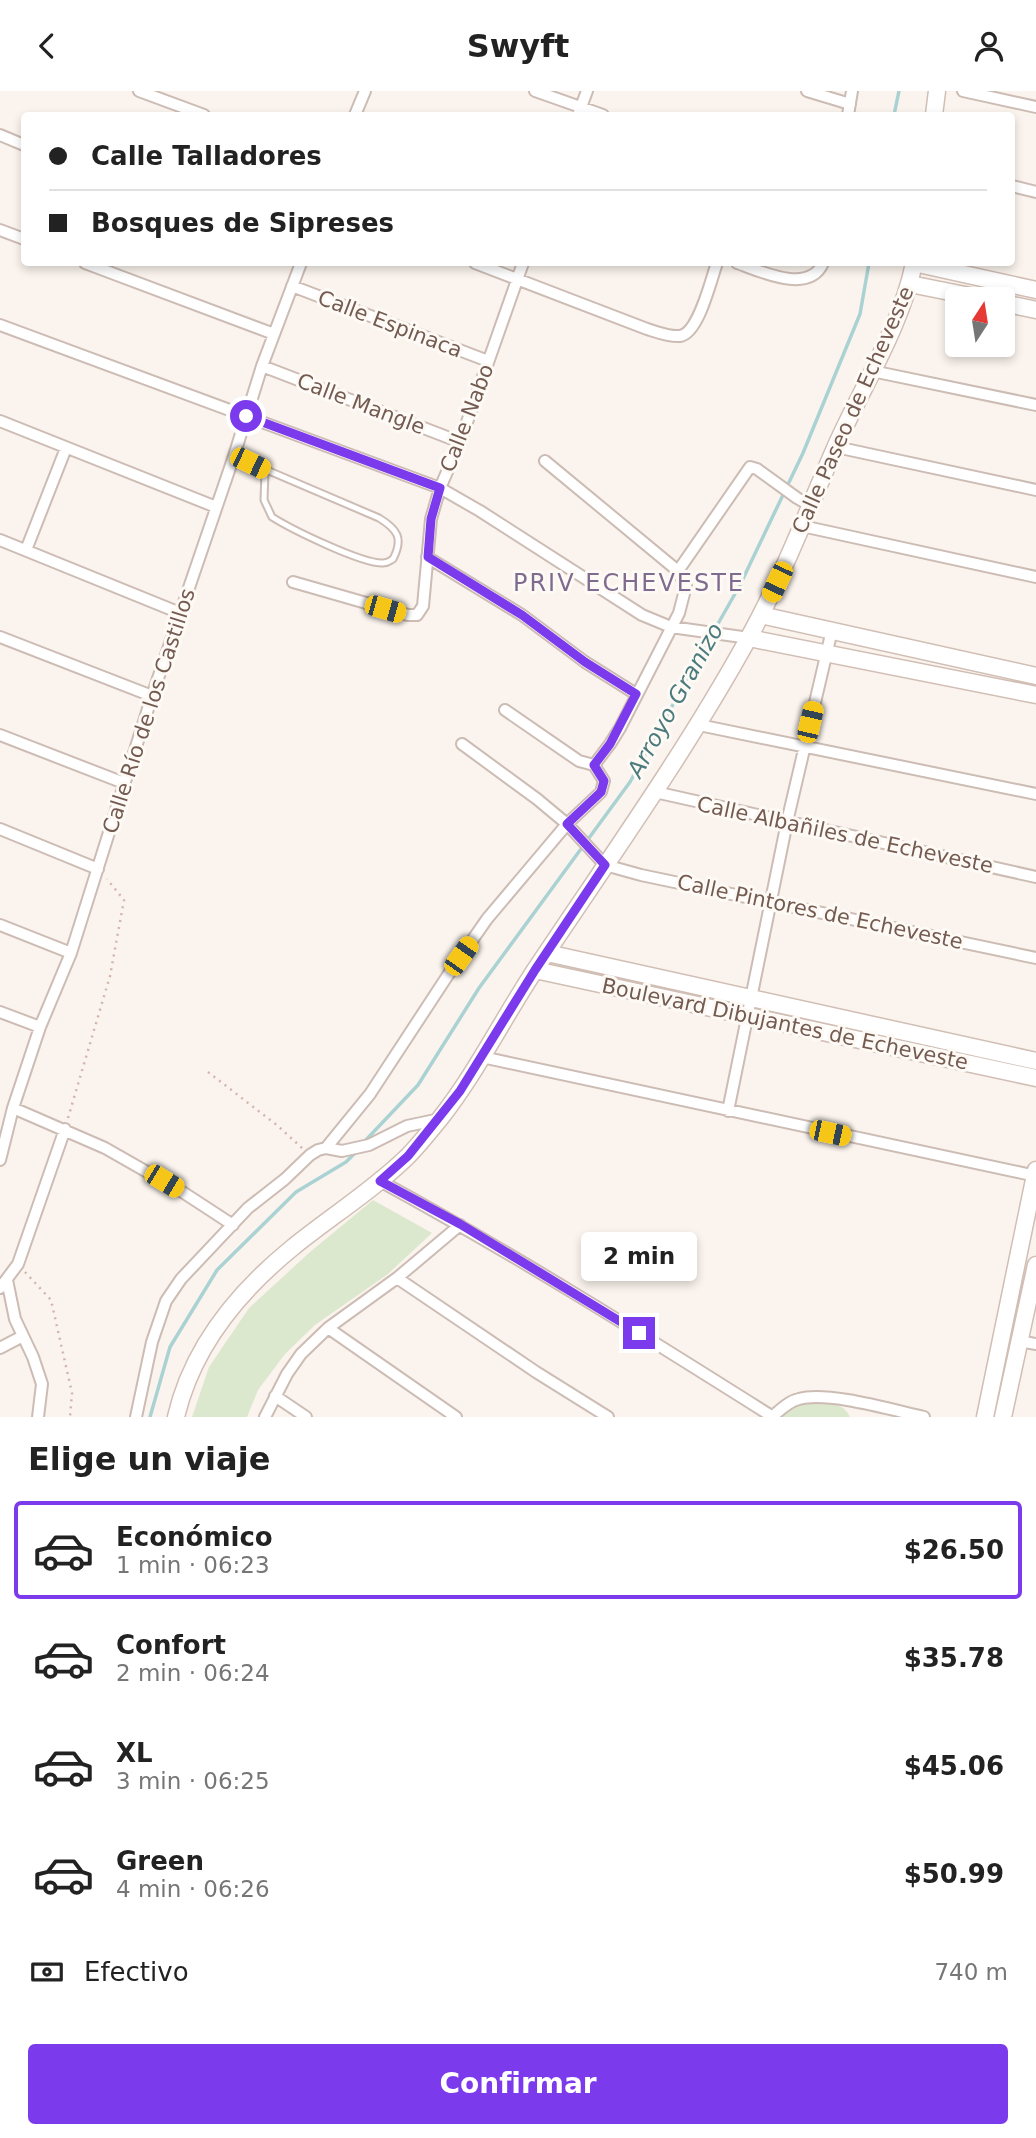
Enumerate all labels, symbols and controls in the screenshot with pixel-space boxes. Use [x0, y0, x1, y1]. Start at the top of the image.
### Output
icon: back [28, 27, 66, 65]
text: Swyft [467, 27, 569, 65]
icon: person [970, 27, 1008, 65]
text: Calle Talladores [91, 141, 322, 171]
text: Bosques de Sipreses [91, 208, 394, 238]
street label: Calle Paseo de Echeveste [787, 283, 919, 537]
street label: Calle Espinaca [314, 285, 466, 363]
north arrow [945, 287, 1015, 357]
map controls [945, 287, 1015, 357]
street label: Calle Nabo [435, 361, 499, 475]
street label: Calle Mangle [294, 369, 428, 439]
route start [230, 400, 262, 432]
car [227, 444, 274, 482]
car [759, 559, 796, 605]
district label: PRIV ECHEVESTE [513, 569, 745, 597]
street label: Calle Río de los Castillos [98, 586, 200, 836]
car [362, 593, 409, 625]
water label: Arroyo Granizo [621, 618, 728, 783]
car [796, 699, 825, 745]
street label: Calle Albañiles de Echeveste [695, 792, 995, 878]
street label: Calle Pintores de Echeveste [675, 870, 965, 954]
car [441, 933, 482, 979]
street label: Boulevard Dibujantes de Echeveste [600, 973, 970, 1075]
car [808, 1118, 853, 1148]
car [141, 1161, 188, 1201]
callout: 2 min [581, 1231, 697, 1281]
text: 2 min [603, 1243, 675, 1269]
route end [623, 1317, 655, 1349]
text: Elige un viaje [28, 1440, 270, 1478]
icon: car [32, 1519, 95, 1582]
text: Económico [116, 1522, 273, 1552]
text: $26.50 [904, 1535, 1004, 1565]
text: 1 min · 06:23 [116, 1552, 270, 1578]
icon: car [32, 1627, 95, 1690]
text: Confort [116, 1630, 226, 1660]
text: $35.78 [904, 1643, 1004, 1673]
text: 2 min · 06:24 [116, 1660, 270, 1686]
icon: car [32, 1735, 95, 1798]
text: XL [116, 1738, 153, 1768]
text: $45.06 [904, 1751, 1004, 1781]
text: 3 min · 06:25 [116, 1768, 270, 1794]
icon: car [32, 1843, 95, 1906]
text: Green [116, 1846, 204, 1876]
text: $50.99 [904, 1859, 1004, 1889]
text: 4 min · 06:26 [116, 1876, 270, 1902]
icon: cash [28, 1953, 66, 1991]
text: Efectivo [84, 1957, 189, 1987]
text: 740 m [934, 1959, 1008, 1985]
button: Confirmar [28, 2044, 1008, 2124]

